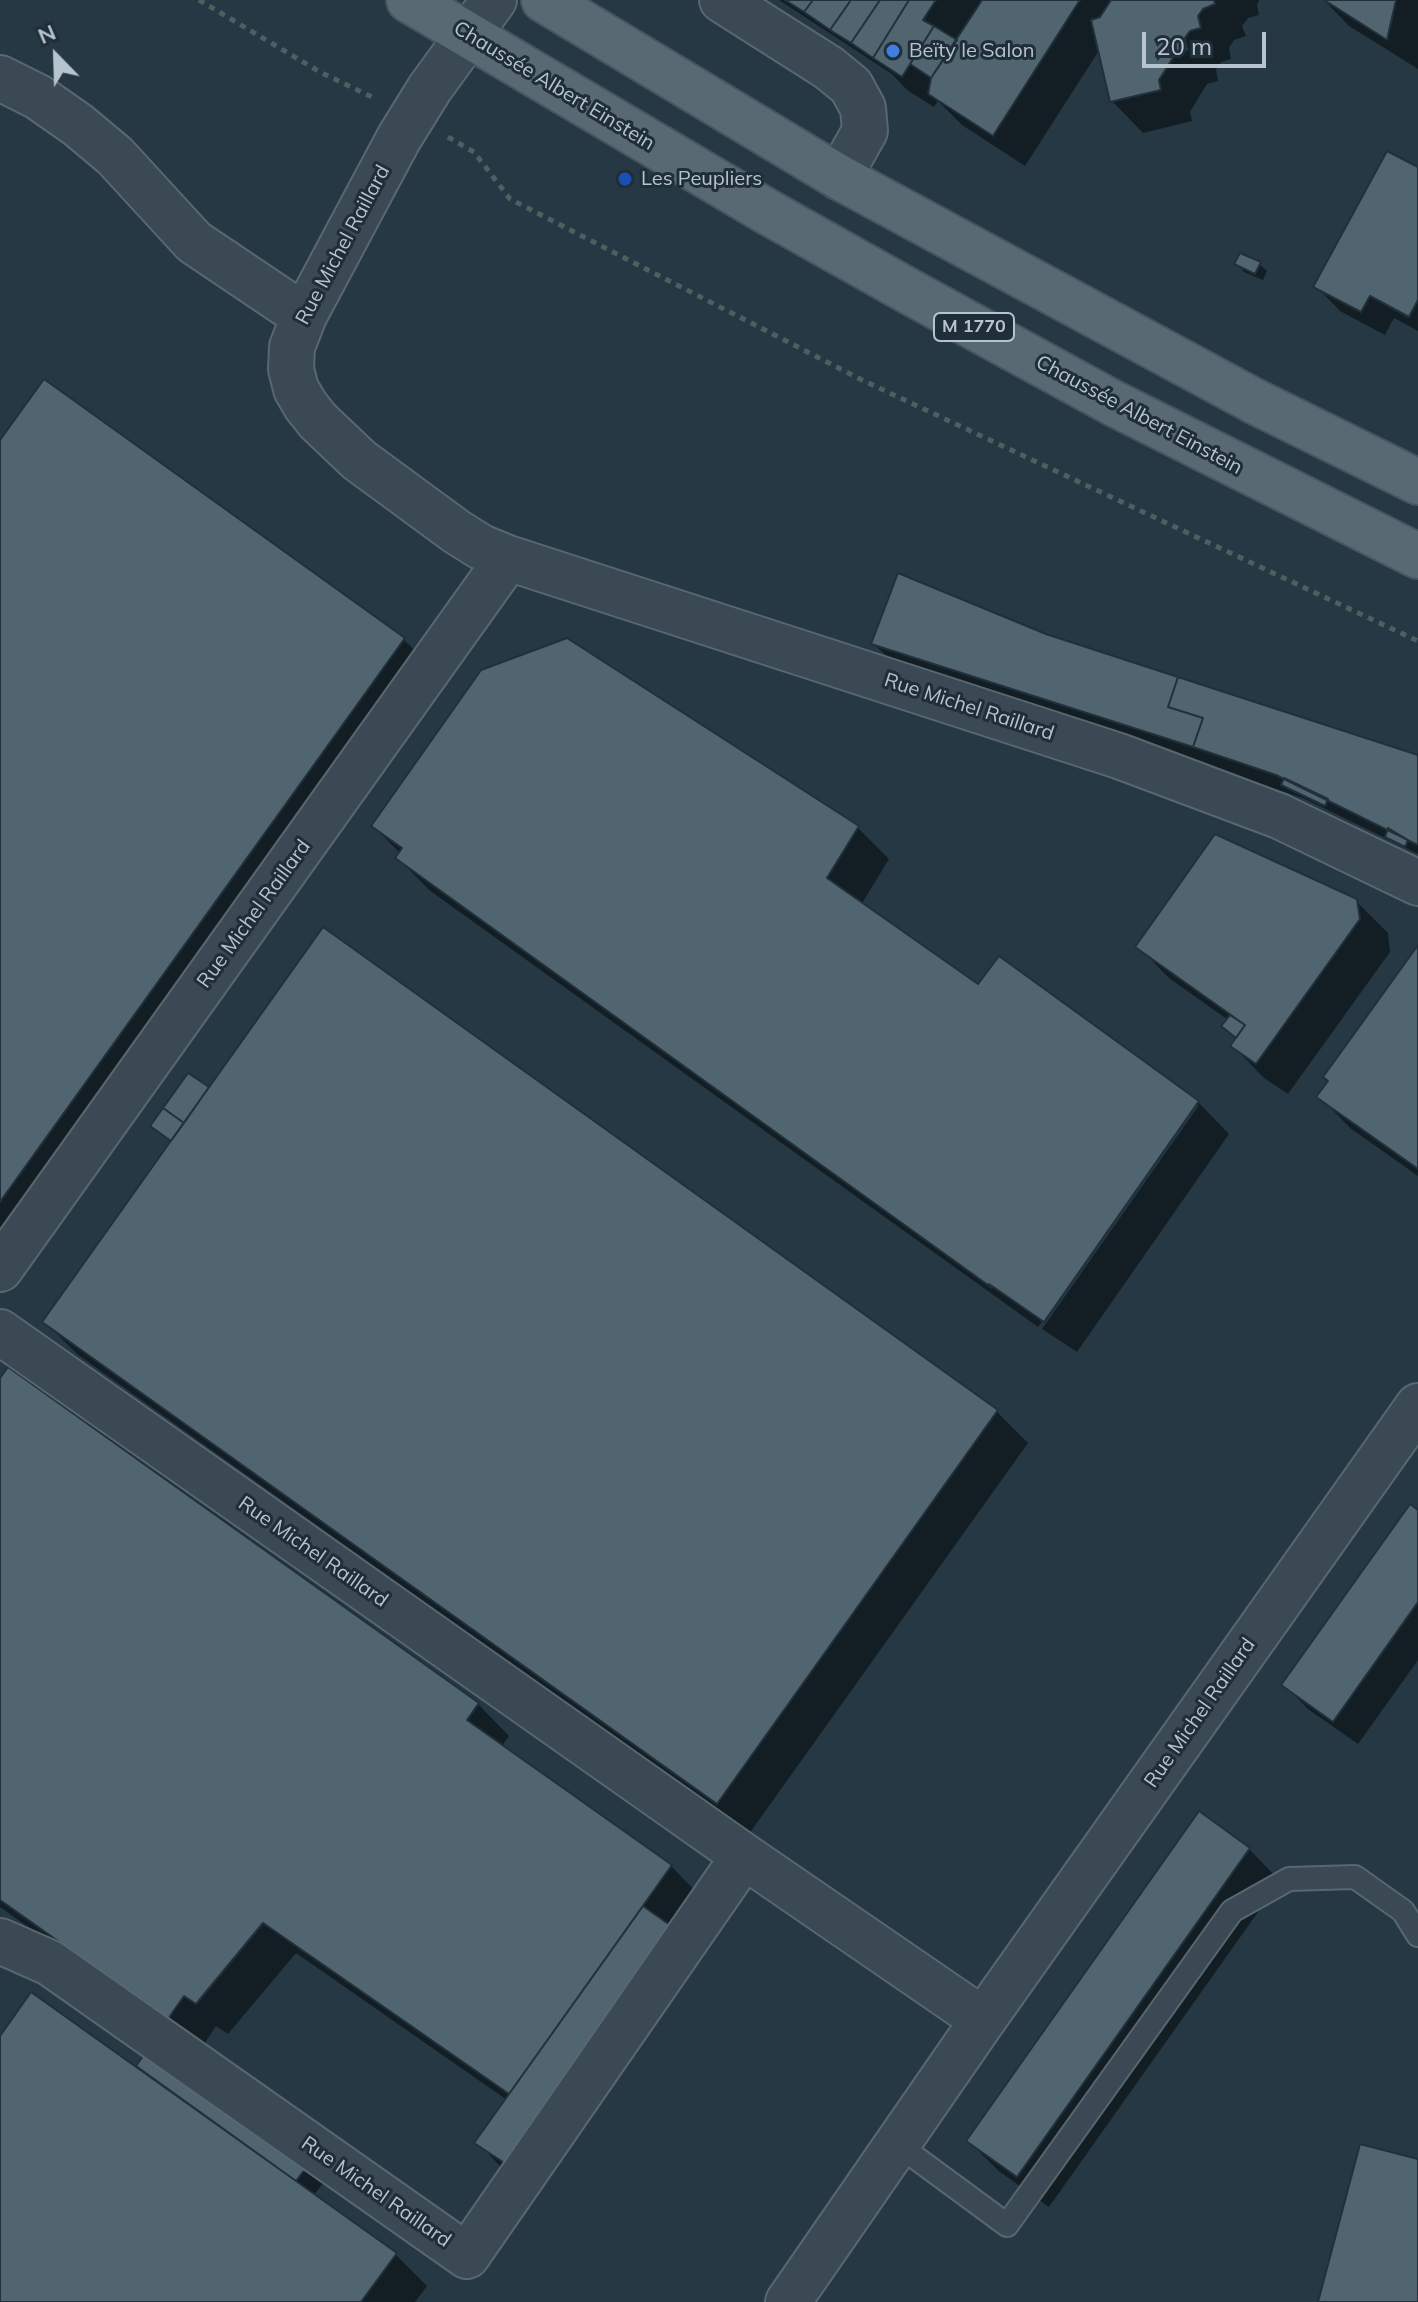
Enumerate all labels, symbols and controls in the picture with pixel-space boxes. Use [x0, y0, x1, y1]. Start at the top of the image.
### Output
north arrow [16, 16, 96, 96]
street label: Chaussée Albert Einstein [449, 16, 659, 156]
scale bar [1146, 16, 1270, 66]
text: N [34, 18, 60, 50]
text: 20 m [1156, 31, 1212, 61]
place label: Beïty le Salon [909, 39, 1034, 63]
marker: Beïty le Salon [884, 42, 902, 60]
street label: Rue Michel Raillard [291, 161, 395, 329]
place label: Les Peupliers [641, 167, 762, 191]
marker: Les Peupliers [616, 170, 634, 188]
road number: M 1770 [934, 313, 1014, 341]
street label: Chaussée Albert Einstein [1032, 350, 1246, 480]
street label: Rue Michel Raillard [881, 668, 1057, 746]
street label: Rue Michel Raillard [192, 835, 316, 993]
street label: Rue Michel Raillard [234, 1491, 392, 1613]
street label: Rue Michel Raillard [1139, 1634, 1261, 1792]
street label: Rue Michel Raillard [297, 2131, 455, 2253]

